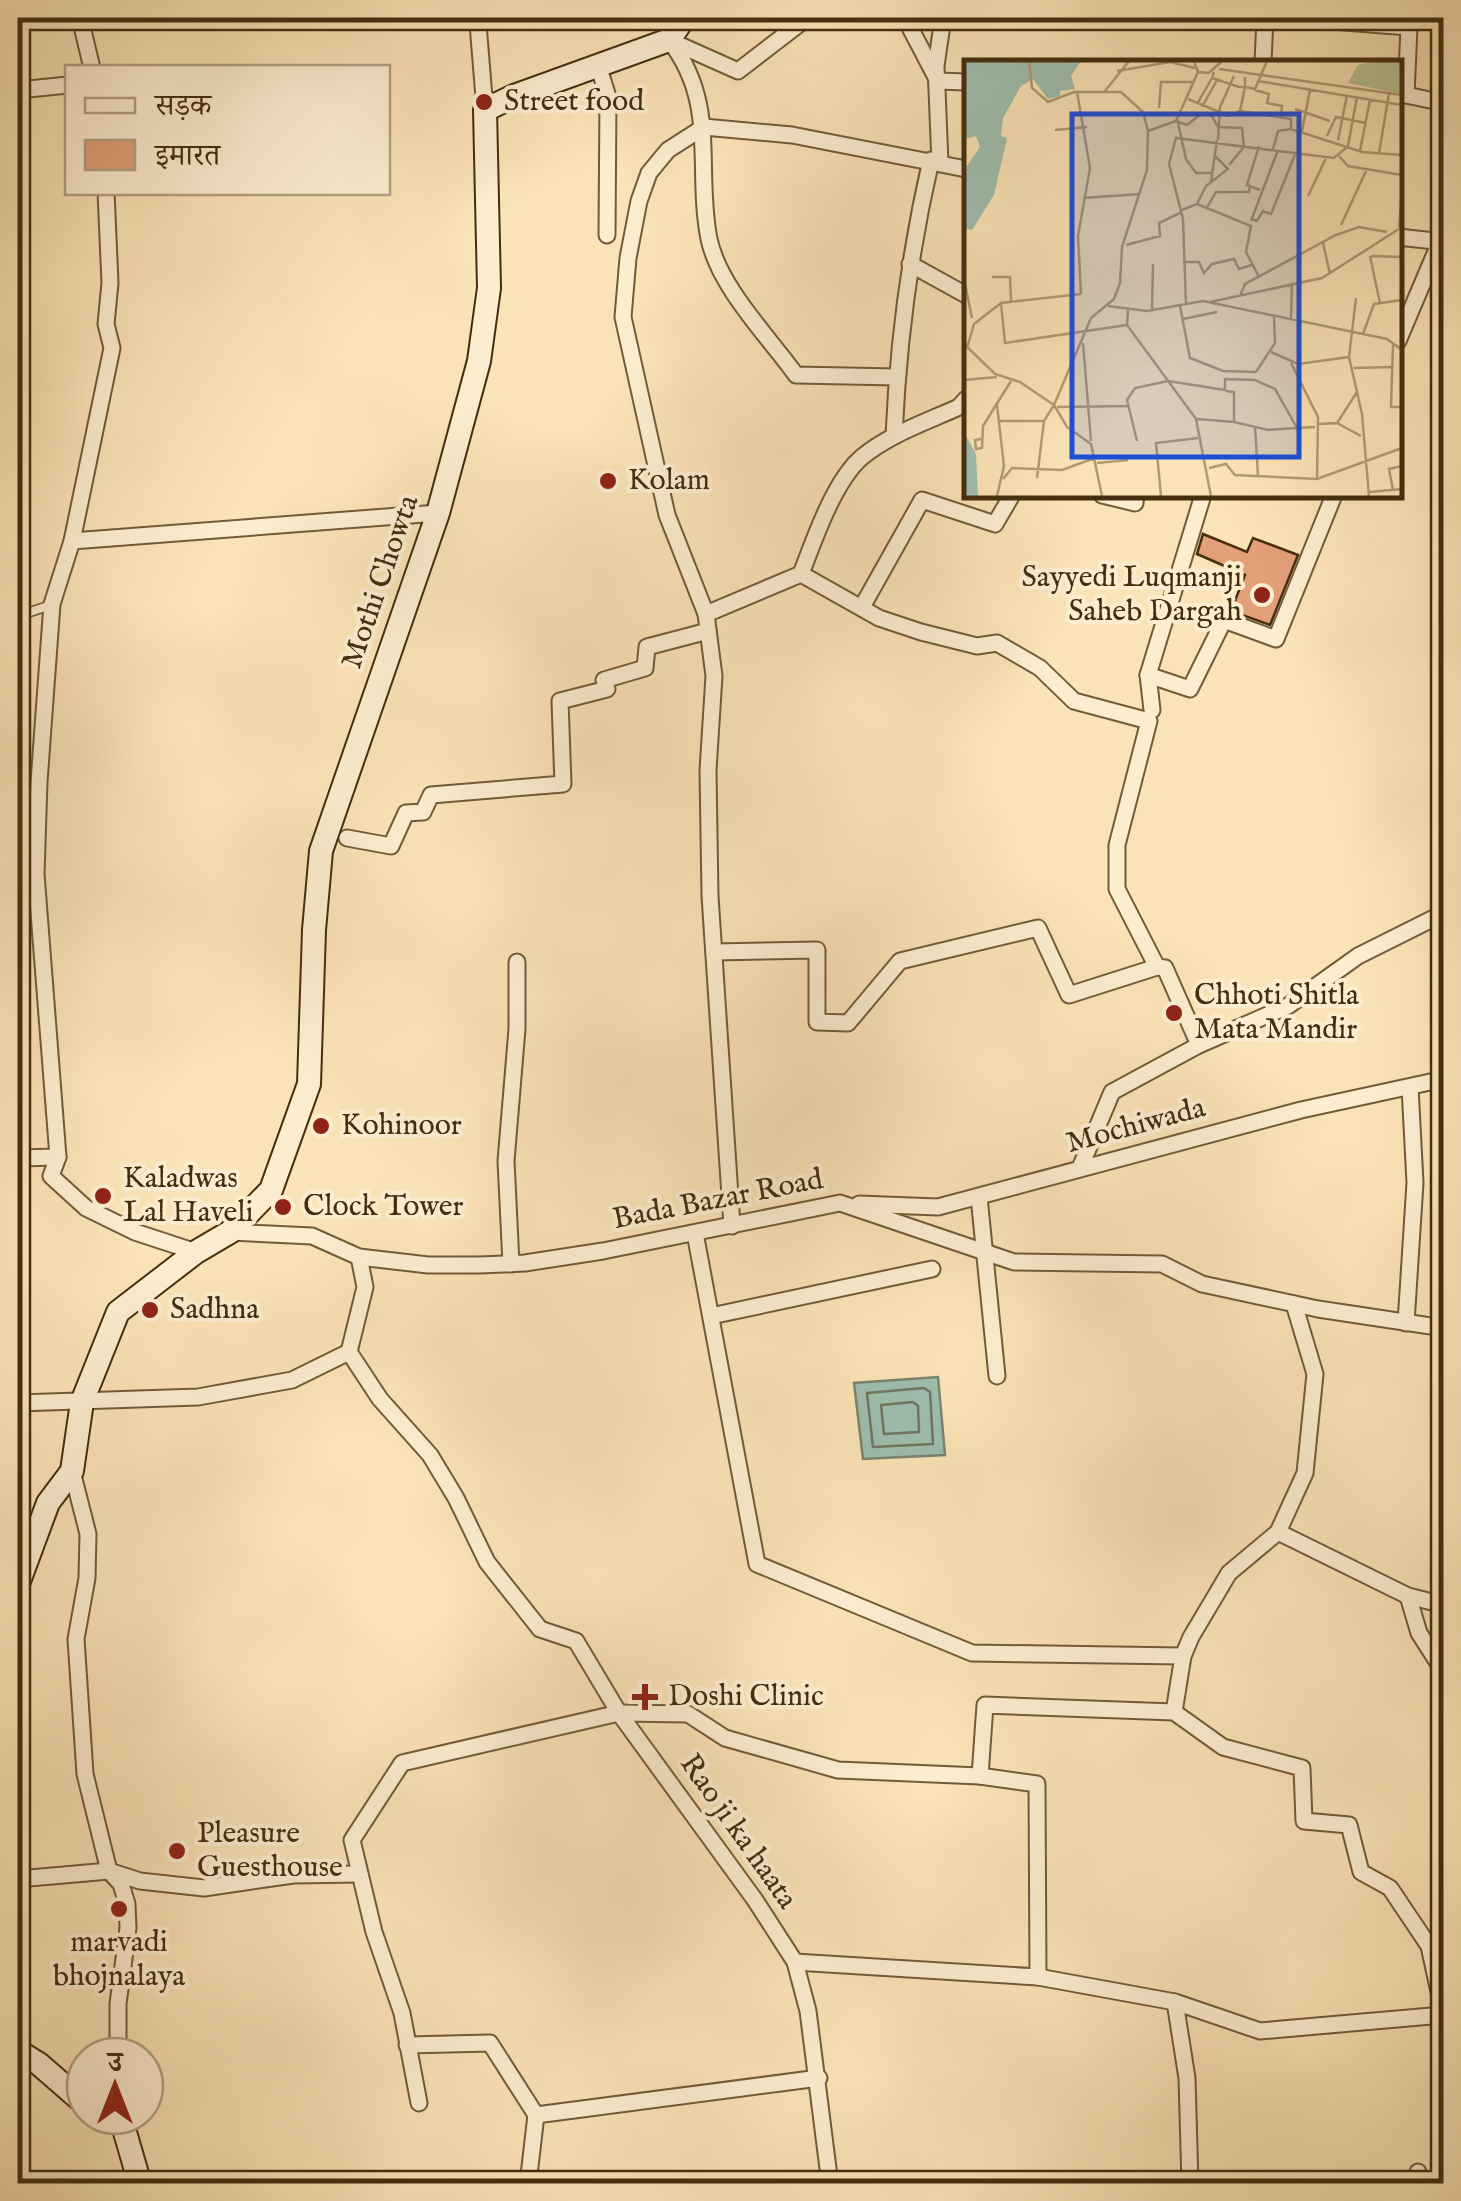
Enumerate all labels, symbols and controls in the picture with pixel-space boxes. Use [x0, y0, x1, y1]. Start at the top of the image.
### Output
inset map [964, 60, 1401, 498]
legend [65, 65, 390, 195]
place label: Street food [504, 83, 645, 121]
text: सड़क [153, 88, 213, 126]
marker: Street food [473, 91, 495, 113]
text: इमारत [153, 138, 222, 176]
place label: Kolam [628, 462, 710, 500]
marker: Kolam [597, 470, 619, 492]
street label: Mothi Chowta [334, 490, 428, 674]
place label: Sayyedi Luqmanji Saheb Dargah [1021, 559, 1242, 631]
marker: Sayyedi Luqmanji Saheb Dargah [1251, 584, 1273, 606]
place label: Chhoti Shitla Mata Mandir [1194, 977, 1359, 1049]
marker: Chhoti Shitla Mata Mandir [1163, 1002, 1185, 1024]
street label: Mochiwada [1062, 1089, 1210, 1163]
place label: Kohinoor [341, 1107, 462, 1145]
marker: Kohinoor [310, 1115, 332, 1137]
place label: Kaladwas Lal Haveli [123, 1160, 254, 1232]
street label: Bada Bazar Road [610, 1161, 827, 1239]
marker: Kaladwas Lal Haveli [92, 1185, 114, 1207]
place label: Clock Tower [303, 1188, 464, 1226]
marker: Clock Tower [272, 1196, 294, 1218]
place label: Sadhna [170, 1291, 259, 1329]
marker: Sadhna [139, 1299, 161, 1321]
place label: Doshi Clinic [668, 1678, 824, 1716]
marker: Doshi Clinic [632, 1684, 658, 1710]
street label: Rao ji ka haata [671, 1747, 805, 1917]
place label: Pleasure Guesthouse [197, 1815, 343, 1887]
marker: Pleasure Guesthouse [166, 1840, 188, 1862]
marker: marvadi bhojnalaya [108, 1898, 130, 1920]
place label: marvadi bhojnalaya [53, 1924, 185, 1996]
north arrow [65, 2036, 165, 2136]
text: उ [106, 2046, 124, 2081]

